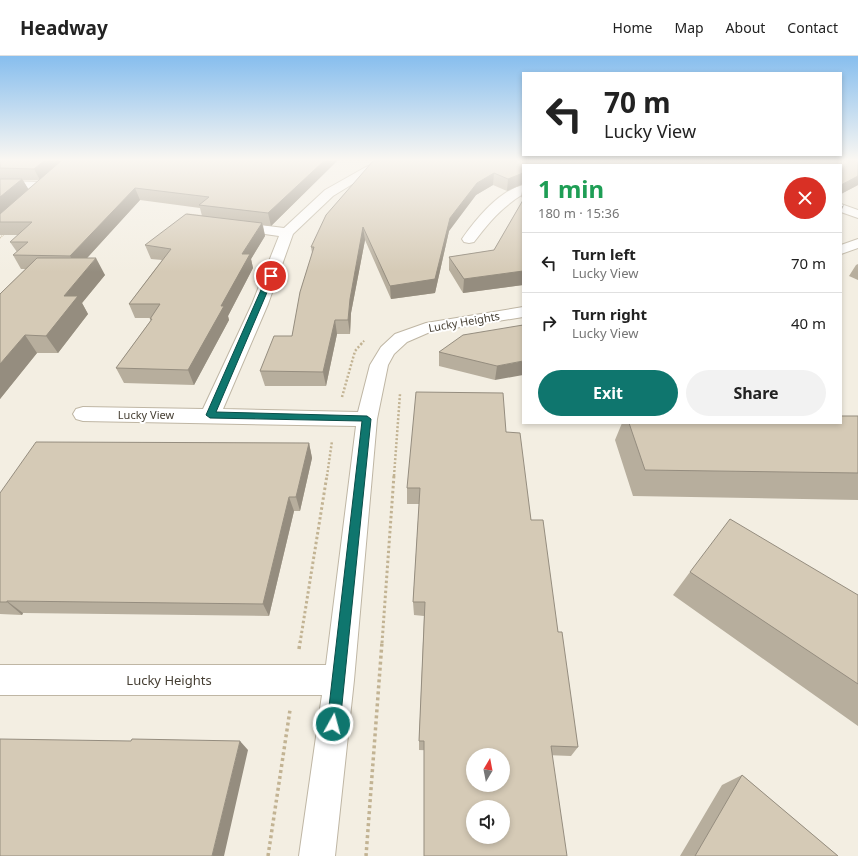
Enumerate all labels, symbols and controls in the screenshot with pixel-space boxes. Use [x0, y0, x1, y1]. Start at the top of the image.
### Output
text: Headway [20, 15, 108, 41]
text: Home [613, 18, 652, 37]
text: Map [674, 18, 704, 37]
text: About [726, 18, 765, 37]
text: Contact [787, 18, 838, 37]
text: 70 m [604, 83, 671, 121]
icon: left [538, 88, 590, 140]
text: Lucky View [604, 119, 696, 143]
text: 1 min [538, 172, 604, 205]
button: close [784, 177, 826, 219]
text: 180 m · 15:36 [538, 204, 619, 222]
text: Turn left [572, 244, 636, 264]
icon: left [538, 252, 560, 274]
text: 70 m [791, 253, 826, 273]
pin [254, 259, 288, 293]
text: Lucky View [572, 264, 638, 282]
icon: arrive [260, 265, 282, 287]
text: Turn right [572, 304, 647, 324]
street label: Lucky Heights [427, 308, 501, 335]
icon: right [538, 312, 560, 334]
text: 40 m [791, 313, 826, 333]
text: Lucky View [572, 324, 638, 342]
button: Exit [538, 370, 678, 416]
button: Share [686, 370, 826, 416]
street label: Lucky View [118, 407, 174, 422]
street label: Lucky Heights [126, 671, 212, 689]
position arrow [312, 703, 354, 745]
north arrow [466, 748, 510, 792]
map controls [466, 748, 510, 844]
button: sound [466, 800, 510, 844]

